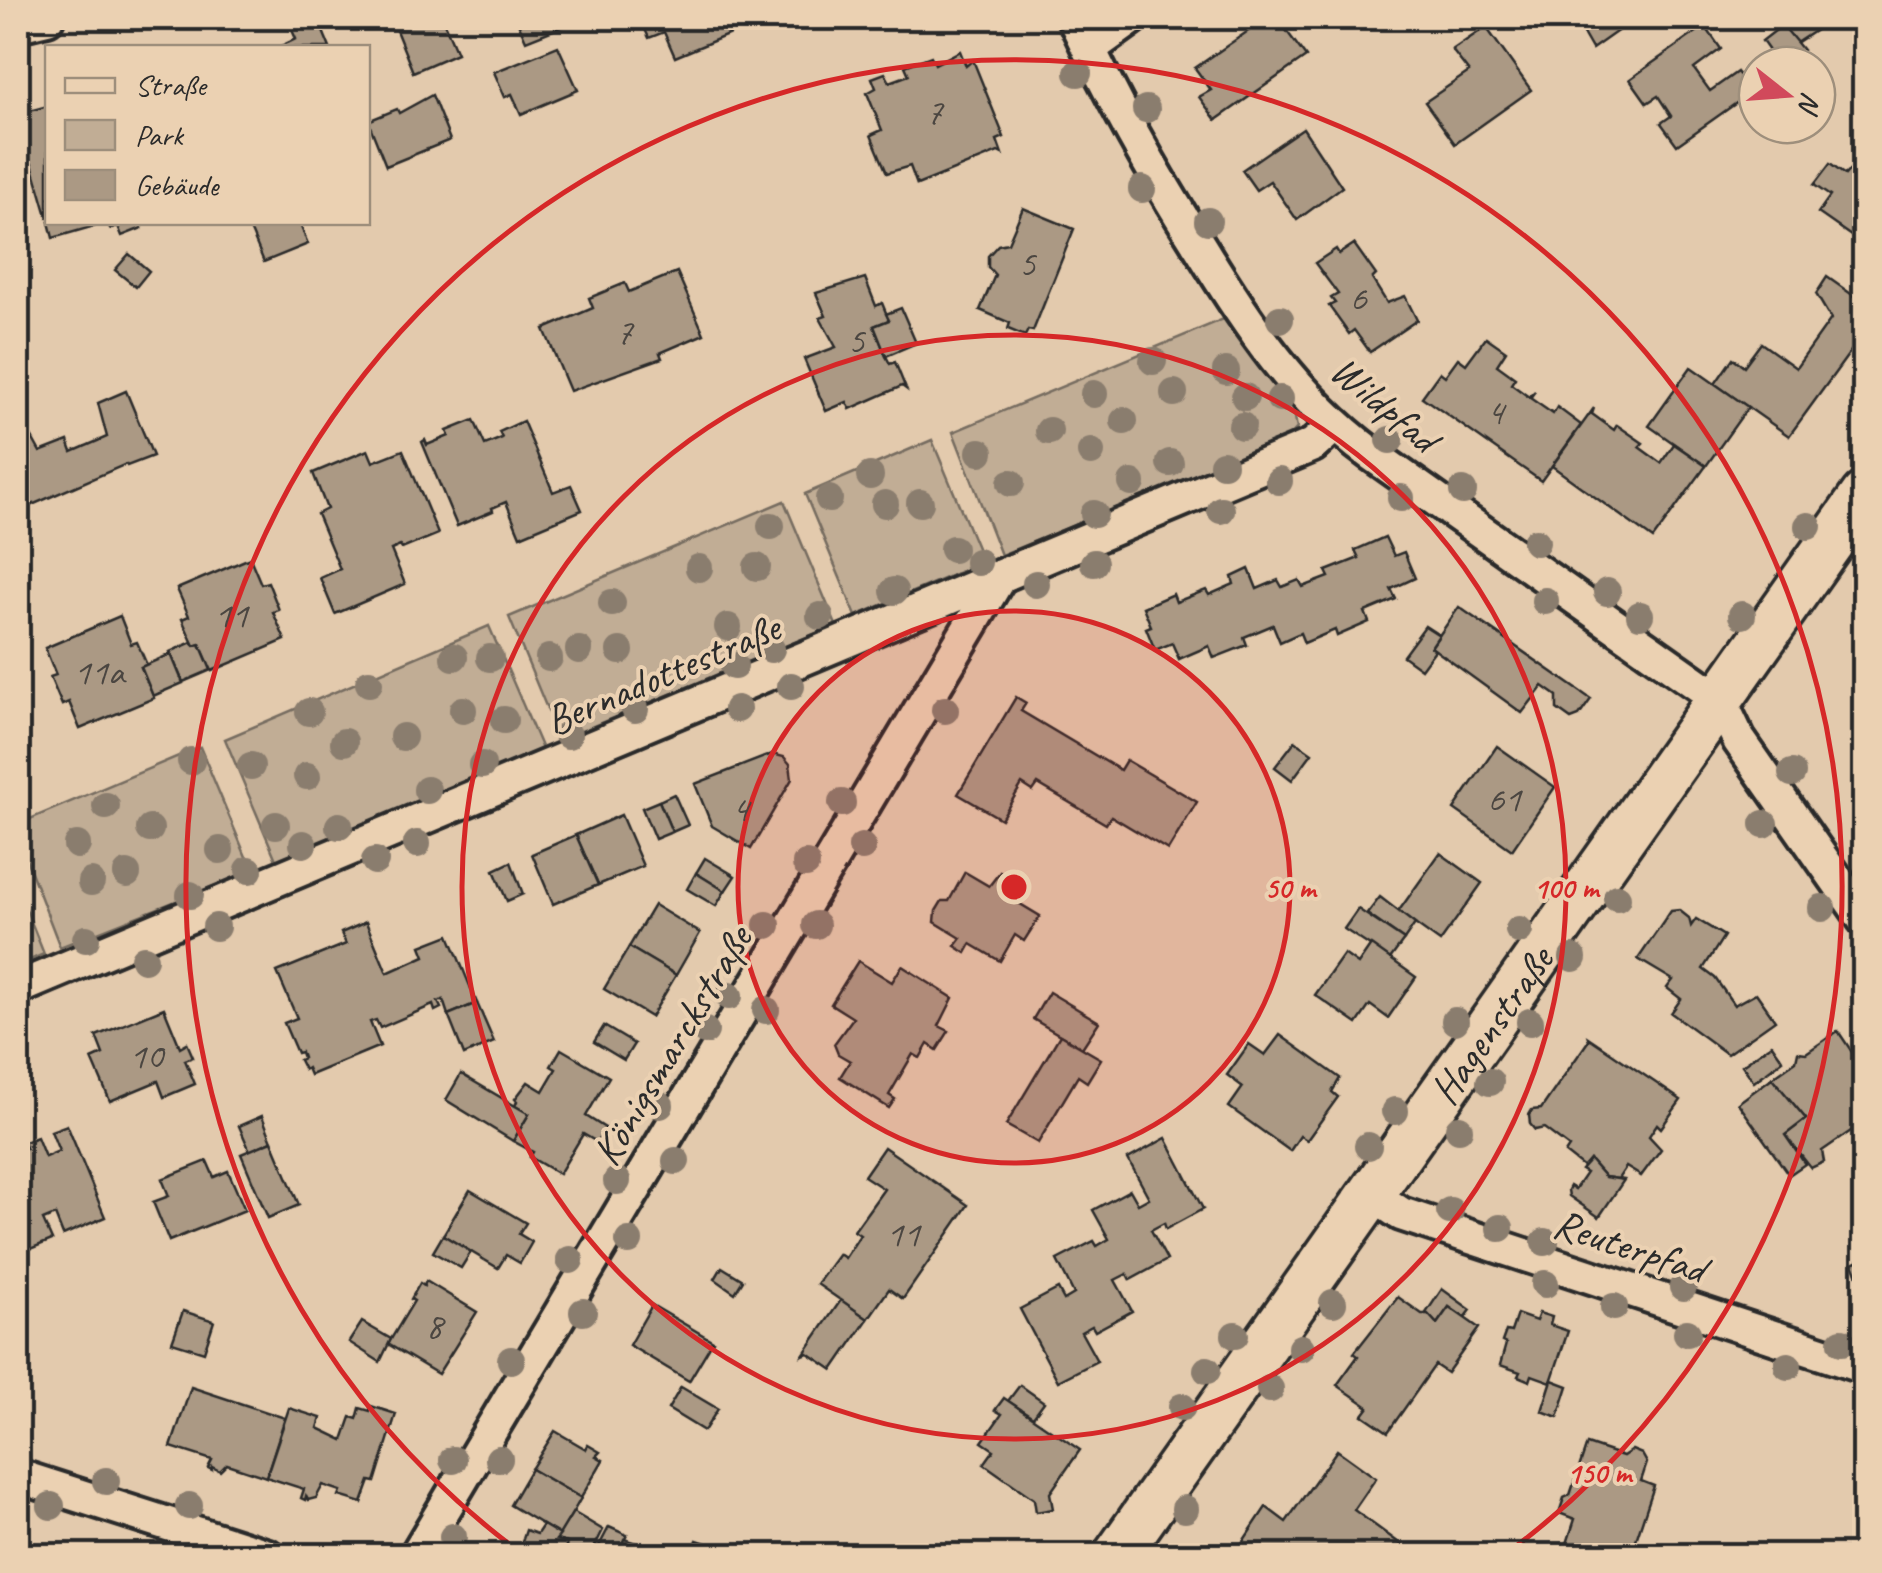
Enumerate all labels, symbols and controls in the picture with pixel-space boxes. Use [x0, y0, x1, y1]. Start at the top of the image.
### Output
legend [45, 45, 370, 225]
north arrow [1737, 45, 1837, 145]
text: Straße [135, 66, 208, 104]
house number: 7 [925, 88, 944, 135]
text: N [1790, 89, 1830, 120]
text: Park [135, 116, 185, 154]
text: Gebäude [135, 166, 220, 204]
house number: 5 [1018, 240, 1037, 287]
house number: 6 [1349, 274, 1368, 321]
house number: 7 [615, 308, 634, 355]
house number: 5 [847, 317, 866, 364]
street label: Wildpfad [1319, 344, 1454, 469]
house number: 4 [1486, 388, 1507, 435]
house number: 11 [214, 591, 250, 638]
street label: Bernadottestraße [537, 600, 791, 748]
house number: 11a [74, 648, 127, 695]
house number: 61 [1487, 775, 1523, 822]
house number: 4 [731, 785, 752, 832]
centre of rings [996, 869, 1032, 905]
text: 50 m [1265, 869, 1318, 907]
text: 100 m [1534, 869, 1601, 907]
street label: Königsmarckstraße [580, 914, 766, 1175]
street label: Hagenstraße [1418, 934, 1567, 1115]
house number: 10 [129, 1032, 166, 1079]
street label: Reuterpfad [1547, 1197, 1718, 1298]
house number: 11 [886, 1210, 922, 1257]
house number: 8 [425, 1302, 446, 1349]
text: 150 m [1567, 1454, 1634, 1492]

